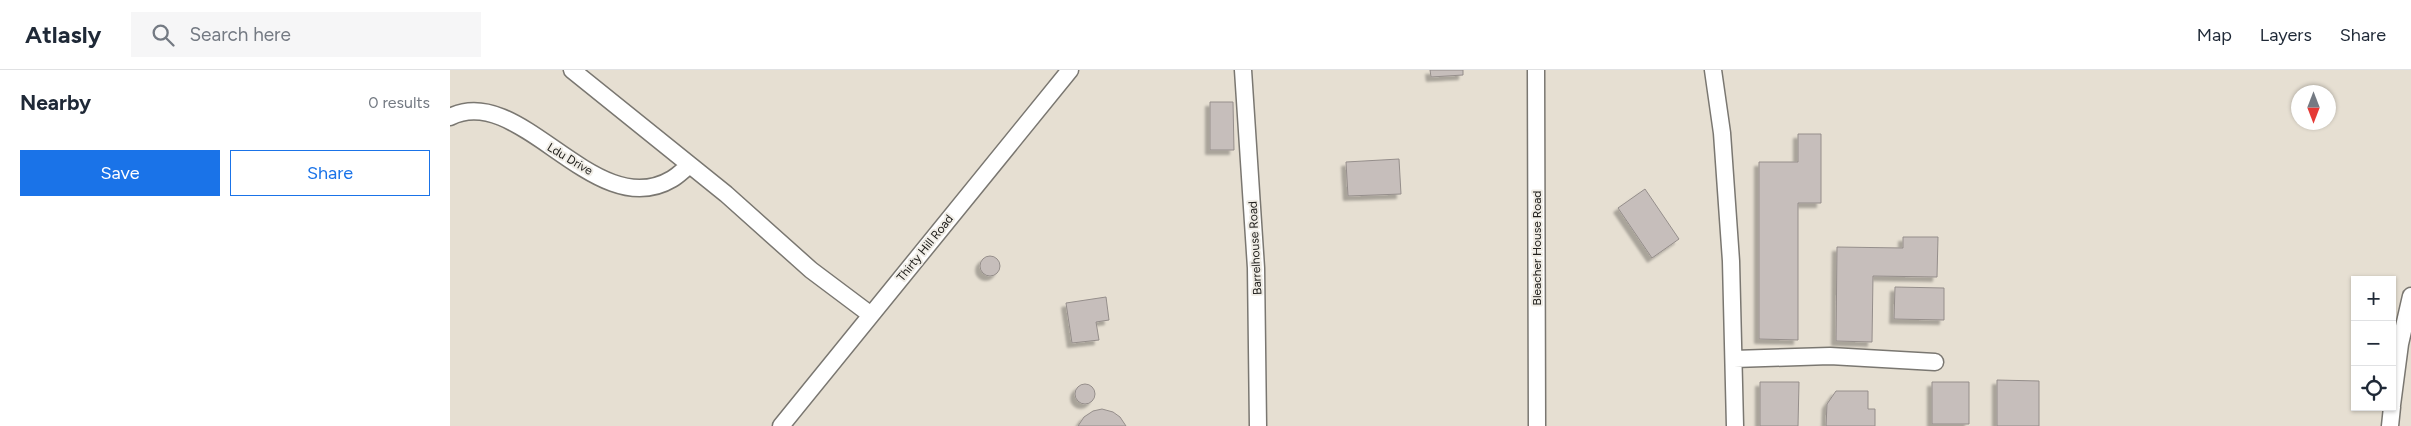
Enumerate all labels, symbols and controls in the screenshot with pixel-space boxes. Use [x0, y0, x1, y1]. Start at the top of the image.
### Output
search box [131, 12, 481, 57]
text: Atlasly [25, 20, 101, 49]
icon: search [149, 21, 177, 49]
text: Search here [189, 23, 291, 46]
text: Map [2197, 24, 2232, 46]
text: Layers [2260, 24, 2312, 46]
text: Share [2340, 24, 2386, 46]
north arrow [2291, 85, 2336, 130]
text: Nearby [20, 90, 91, 115]
text: 0 results [368, 93, 430, 112]
street label: Ldu Drive [545, 140, 596, 178]
button: Save [20, 150, 220, 196]
button: Share [230, 150, 430, 196]
street label: Bleacher House Road [1530, 191, 1544, 305]
street label: Barrelhouse Road [1246, 201, 1264, 295]
street label: Thirty Hill Road [894, 212, 956, 284]
map controls [2351, 276, 2396, 411]
button: + [2351, 276, 2396, 321]
button: − [2351, 321, 2396, 366]
button: locate [2351, 366, 2396, 411]

